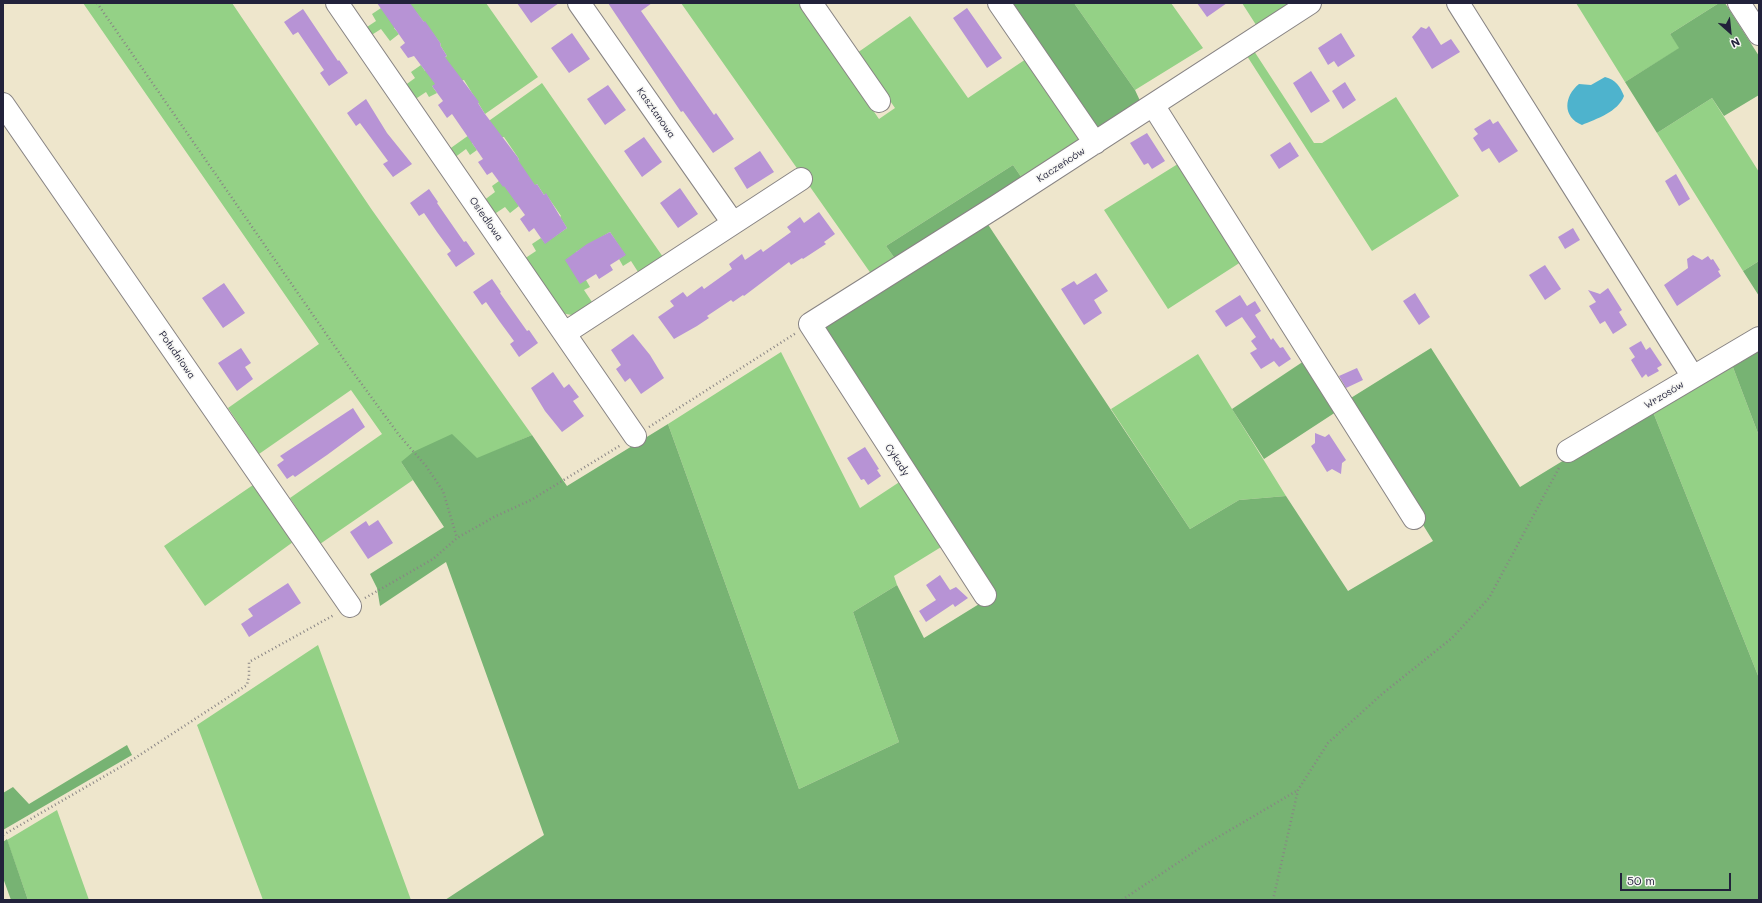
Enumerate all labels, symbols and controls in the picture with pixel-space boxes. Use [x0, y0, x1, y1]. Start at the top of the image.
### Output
north arrow [1710, 12, 1750, 52]
text: N [1729, 35, 1743, 52]
street label: Kasztanowa [634, 85, 678, 141]
street label: Kaczeńców [1035, 145, 1087, 185]
street label: Osiedlowa [467, 195, 505, 243]
street label: Południowa [156, 329, 198, 381]
street label: Wrzosów [1642, 379, 1686, 411]
street label: Cykady [882, 442, 912, 478]
scale bar [1622, 865, 1733, 891]
text: 50 m [1627, 872, 1655, 888]

